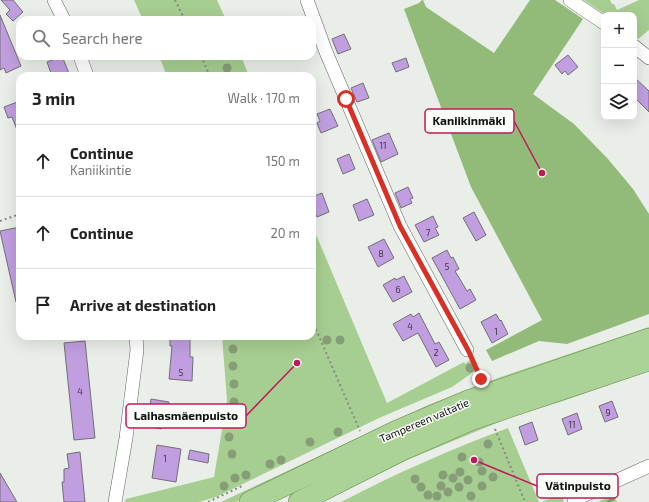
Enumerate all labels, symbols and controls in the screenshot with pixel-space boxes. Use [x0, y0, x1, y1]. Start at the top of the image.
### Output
map controls [601, 12, 637, 120]
button: + [601, 12, 637, 48]
search box [16, 16, 316, 60]
icon: search [30, 27, 52, 49]
text: Search here [62, 29, 143, 47]
button: − [601, 48, 637, 84]
button: layers [601, 84, 637, 120]
text: 3 min [32, 88, 75, 108]
text: Walk · 170 m [228, 90, 300, 106]
route start [337, 90, 355, 108]
callout: Kaniikinmäki [425, 109, 514, 133]
text: Kaniikinmäki [433, 113, 505, 127]
house number: 11 [379, 140, 387, 151]
text: Continue [70, 144, 133, 162]
icon: ahead [32, 150, 54, 172]
text: 150 m [266, 153, 300, 169]
text: Kaniikintie [70, 162, 131, 178]
icon: ahead [32, 222, 54, 244]
text: Continue [70, 224, 133, 242]
text: 20 m [271, 225, 300, 241]
house number: 7 [426, 227, 431, 238]
house number: 8 [378, 248, 384, 259]
house number: 5 [445, 261, 450, 272]
house number: 6 [395, 284, 401, 295]
icon: arrive [32, 294, 54, 316]
text: Arrive at destination [70, 296, 216, 314]
house number: 4 [407, 321, 413, 332]
house number: 1 [494, 326, 498, 337]
house number: 2 [433, 347, 439, 358]
house number: 5 [179, 367, 184, 378]
route end [472, 370, 490, 388]
house number: 4 [77, 386, 83, 397]
street label: Tampereen valtatie [377, 395, 471, 445]
callout: Laihasmäenpuisto [126, 404, 246, 428]
house number: 9 [605, 407, 611, 418]
text: Laihasmäenpuisto [134, 408, 238, 422]
house number: 11 [568, 419, 576, 430]
house number: 1 [163, 453, 167, 464]
callout: Vätinpuisto [537, 474, 618, 498]
text: Vätinpuisto [545, 478, 611, 492]

